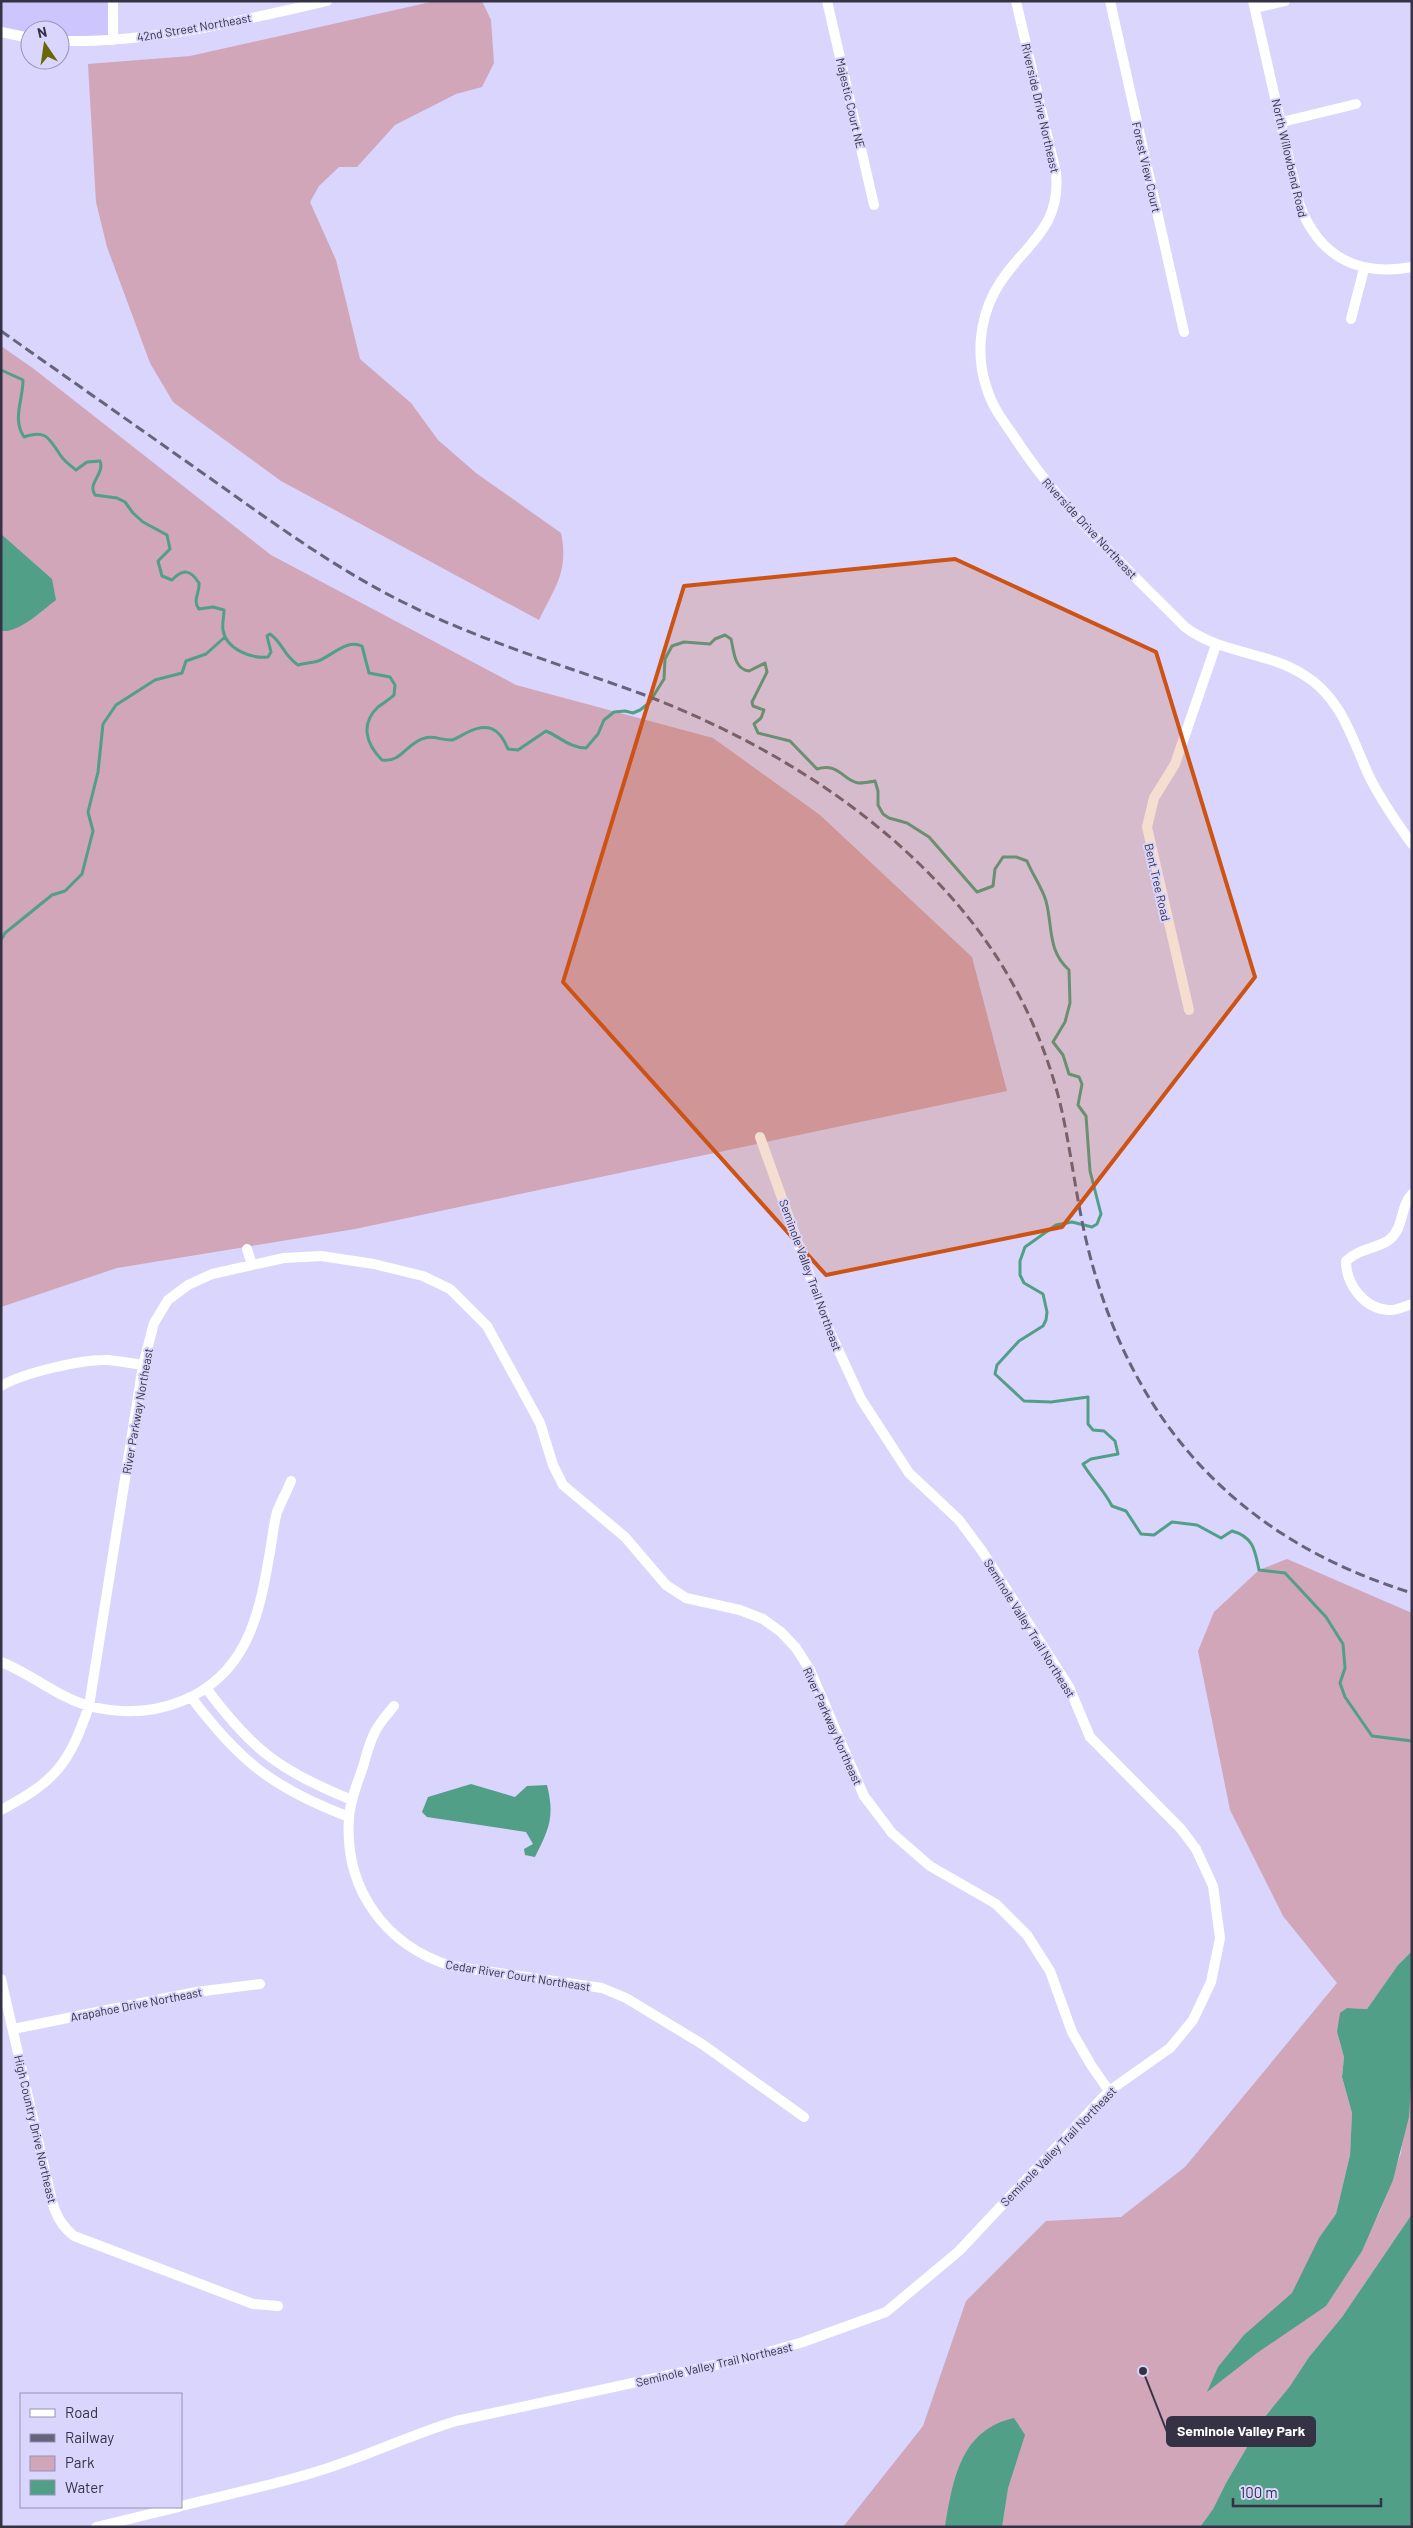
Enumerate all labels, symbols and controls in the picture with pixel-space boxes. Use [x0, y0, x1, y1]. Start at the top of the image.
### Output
street label: 42nd Street Northeast [136, 10, 252, 44]
north arrow [20, 20, 70, 70]
text: N [36, 23, 48, 41]
street label: Riverside Drive Northeast [1019, 42, 1063, 174]
street label: Majestic Court NE [834, 56, 868, 150]
street label: North Willowbend Road [1270, 97, 1310, 219]
street label: Forest View Court [1130, 120, 1164, 214]
street label: Riverside Drive Northeast [1040, 475, 1140, 581]
street label: Bent Tree Road [1142, 842, 1174, 922]
street label: Seminole Valley Trail Northeast [777, 1197, 845, 1353]
street label: River Parkway Northeast [119, 1347, 155, 1475]
street label: Seminole Valley Trail Northeast [982, 1556, 1078, 1700]
street label: River Parkway Northeast [801, 1665, 865, 1787]
street label: Cedar River Court Northeast [445, 1957, 591, 1993]
street label: Arapahoe Drive Northeast [69, 1984, 203, 2024]
street label: High Country Drive Northeast [12, 2054, 60, 2204]
street label: Seminole Valley Trail Northeast [997, 2083, 1119, 2209]
street label: Seminole Valley Trail Northeast [634, 2339, 794, 2389]
legend [20, 2393, 182, 2508]
text: Road [65, 2403, 98, 2421]
callout: Seminole Valley Park [1167, 2417, 1315, 2446]
text: Seminole Valley Park [1177, 2422, 1306, 2439]
text: Railway [65, 2428, 114, 2446]
text: Park [65, 2453, 95, 2471]
scale bar [1233, 2476, 1380, 2508]
text: Water [65, 2478, 104, 2496]
text: 100 m [1240, 2483, 1278, 2501]

